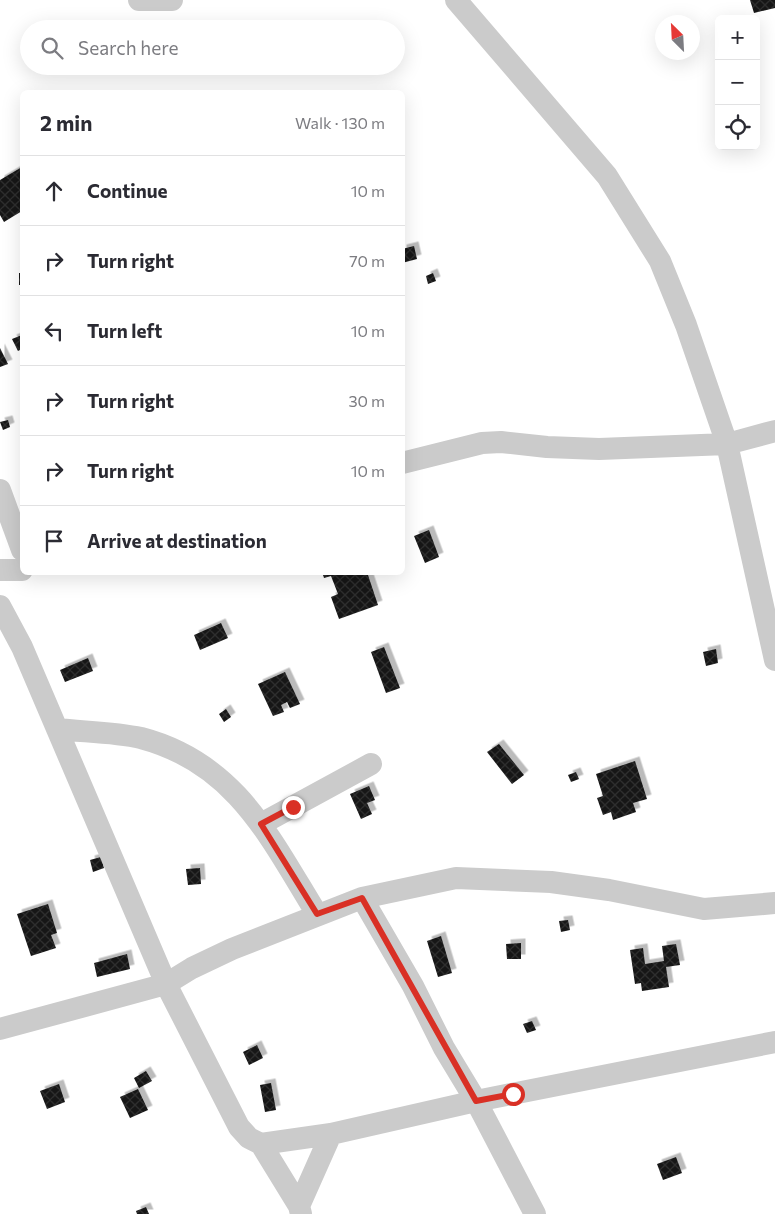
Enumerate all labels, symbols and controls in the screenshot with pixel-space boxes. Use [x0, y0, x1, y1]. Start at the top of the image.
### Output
north arrow [655, 15, 700, 60]
map controls [715, 15, 760, 150]
button: + [715, 15, 760, 60]
search box [20, 20, 405, 75]
icon: search [38, 34, 66, 62]
text: Search here [78, 36, 178, 59]
button: − [715, 60, 760, 105]
button: locate [715, 105, 760, 150]
text: 2 min [40, 110, 92, 135]
text: Walk · 130 m [295, 113, 385, 132]
icon: ahead [40, 177, 68, 205]
text: Continue [87, 179, 167, 202]
text: 10 m [351, 181, 385, 200]
icon: right [40, 247, 68, 275]
text: Turn right [87, 249, 174, 272]
text: 70 m [349, 251, 385, 270]
icon: left [40, 317, 68, 345]
text: Turn left [87, 319, 162, 342]
text: 10 m [351, 321, 385, 340]
icon: right [40, 387, 68, 415]
text: Turn right [87, 389, 174, 412]
text: 30 m [348, 391, 385, 410]
icon: right [40, 457, 68, 485]
text: Turn right [87, 459, 174, 482]
text: 10 m [351, 461, 385, 480]
icon: arrive [40, 527, 68, 555]
text: Arrive at destination [87, 529, 267, 552]
route end [282, 796, 305, 819]
route start [502, 1083, 525, 1106]

